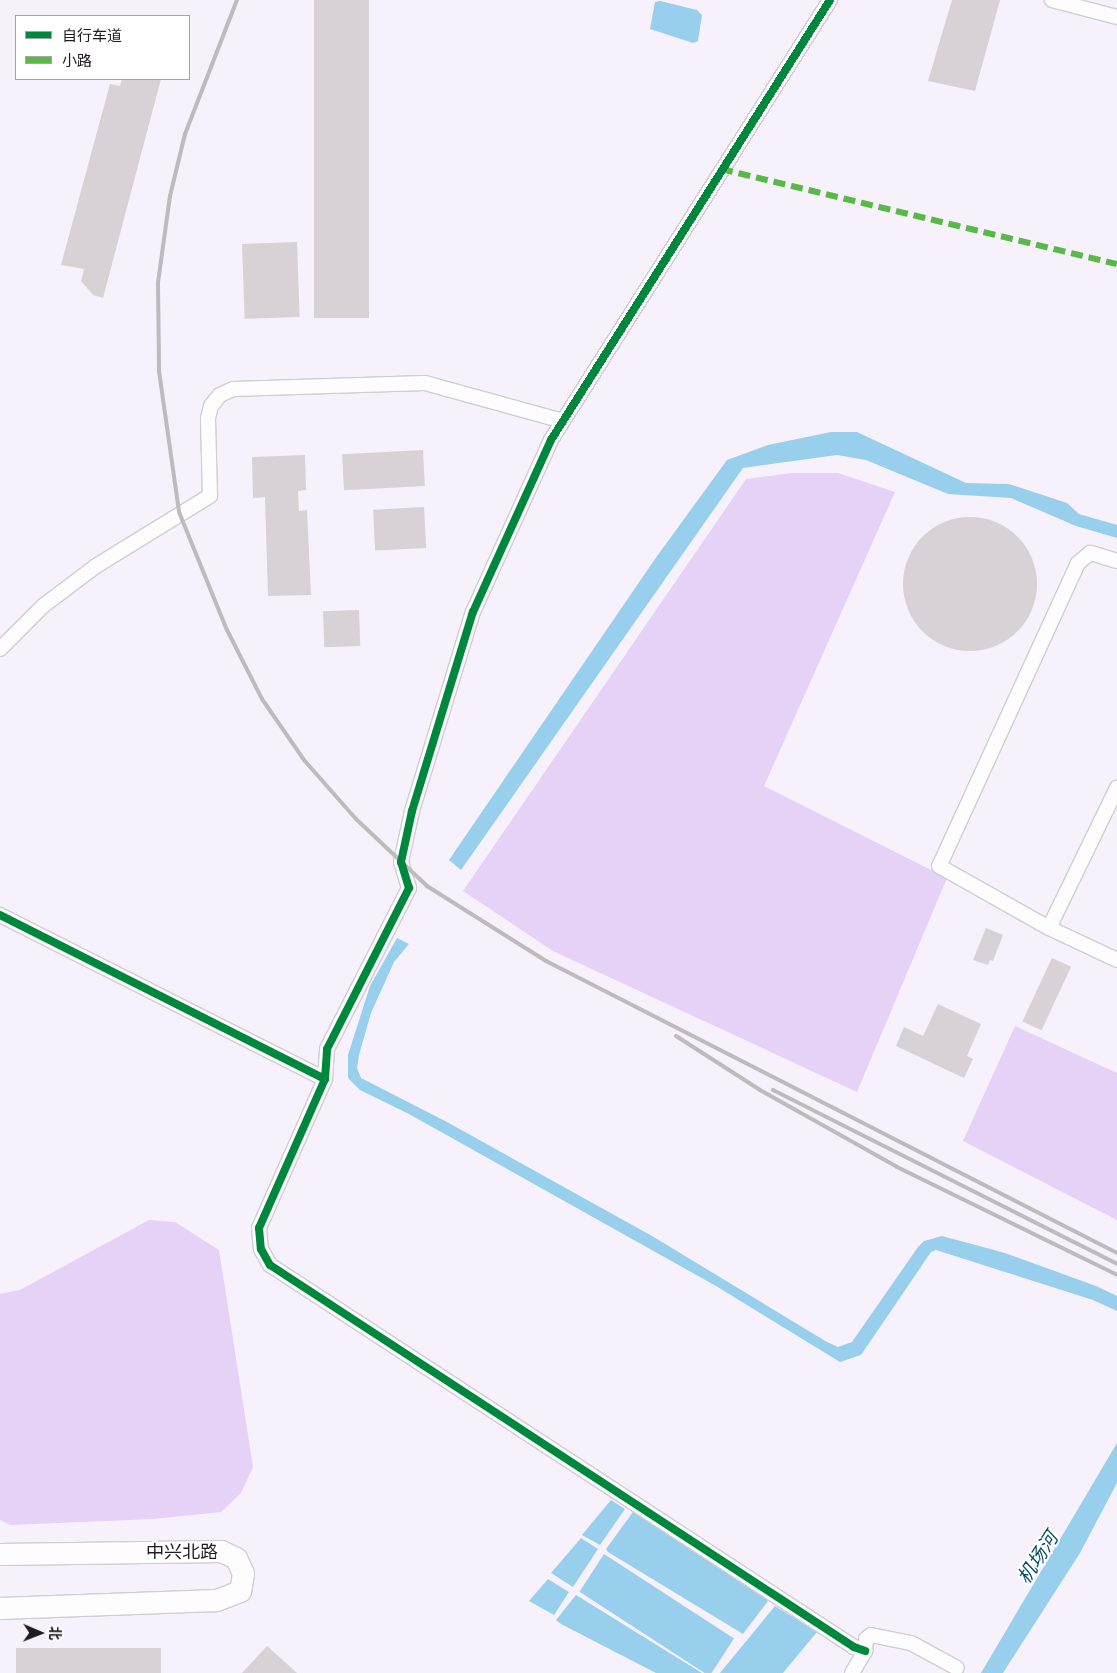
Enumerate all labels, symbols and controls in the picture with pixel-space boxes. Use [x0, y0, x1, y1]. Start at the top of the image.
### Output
legend [15, 15, 190, 80]
text: 自行车道 [62, 26, 122, 46]
text: 小路 [62, 51, 92, 71]
water label: 机场河 [1013, 1528, 1063, 1588]
street label: 中兴北路 [146, 1541, 218, 1563]
north arrow [15, 1608, 65, 1658]
text: 北 [46, 1626, 64, 1640]

